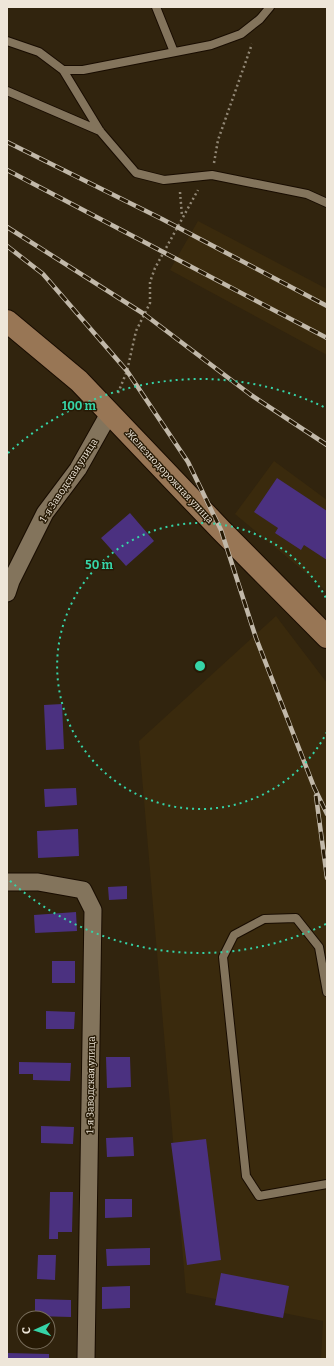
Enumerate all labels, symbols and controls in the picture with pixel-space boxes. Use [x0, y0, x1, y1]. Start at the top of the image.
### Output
text: 100 m [62, 399, 97, 413]
street label: Железнодорожная улица [123, 427, 216, 526]
street label: 1-я Заводская улица [37, 436, 101, 525]
text: 50 m [85, 558, 113, 572]
centre of rings [193, 659, 207, 673]
street label: 1-я Заводская улица [84, 1036, 98, 1134]
north arrow [16, 1310, 56, 1350]
text: С [20, 1327, 33, 1334]

